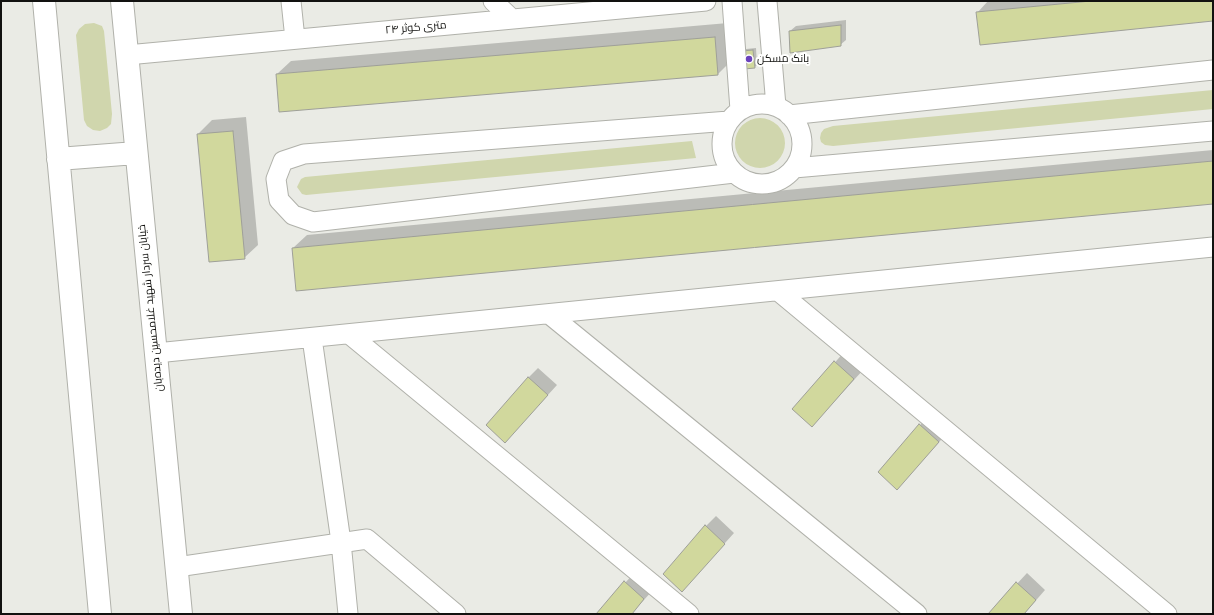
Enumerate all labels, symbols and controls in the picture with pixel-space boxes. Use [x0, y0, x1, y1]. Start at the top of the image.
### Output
street label: ۲۴ متری کوثر [385, 19, 447, 37]
place label: بانک مسکن [757, 52, 809, 66]
marker: بانک مسکن [744, 54, 754, 64]
street label: خیابان سردار شهید غلامحسین دیده‌بان [136, 224, 166, 392]

